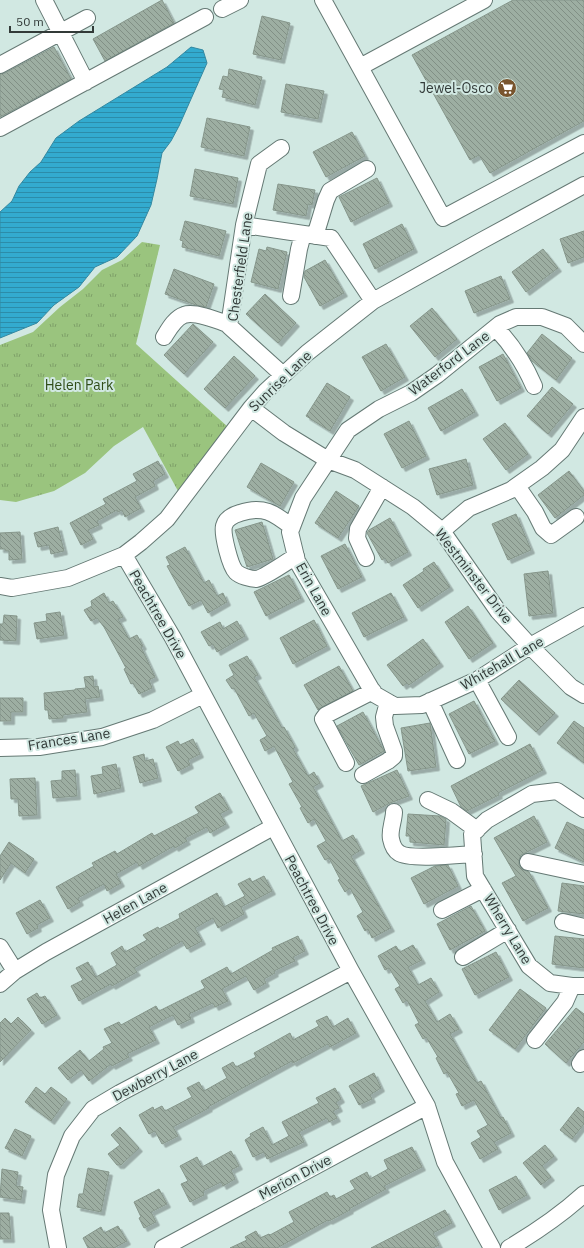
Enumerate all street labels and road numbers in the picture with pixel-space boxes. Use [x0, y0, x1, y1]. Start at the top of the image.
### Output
street label: Chesterfield Lane [223, 211, 257, 323]
street label: Waterford Lane [405, 327, 493, 399]
street label: Sunrise Lane [245, 346, 315, 415]
street label: Westminster Drive [431, 525, 517, 627]
street label: Erin Lane [292, 559, 336, 619]
street label: Peachtree Drive [125, 566, 191, 662]
street label: Whitehall Lane [457, 632, 547, 694]
street label: Frances Lane [27, 724, 112, 754]
street label: Peachtree Drive [281, 852, 343, 948]
street label: Helen Lane [100, 878, 170, 928]
street label: Wherry Lane [480, 891, 536, 968]
street label: Dewberry Lane [109, 1045, 201, 1105]
street label: Merion Drive [256, 1150, 334, 1204]

